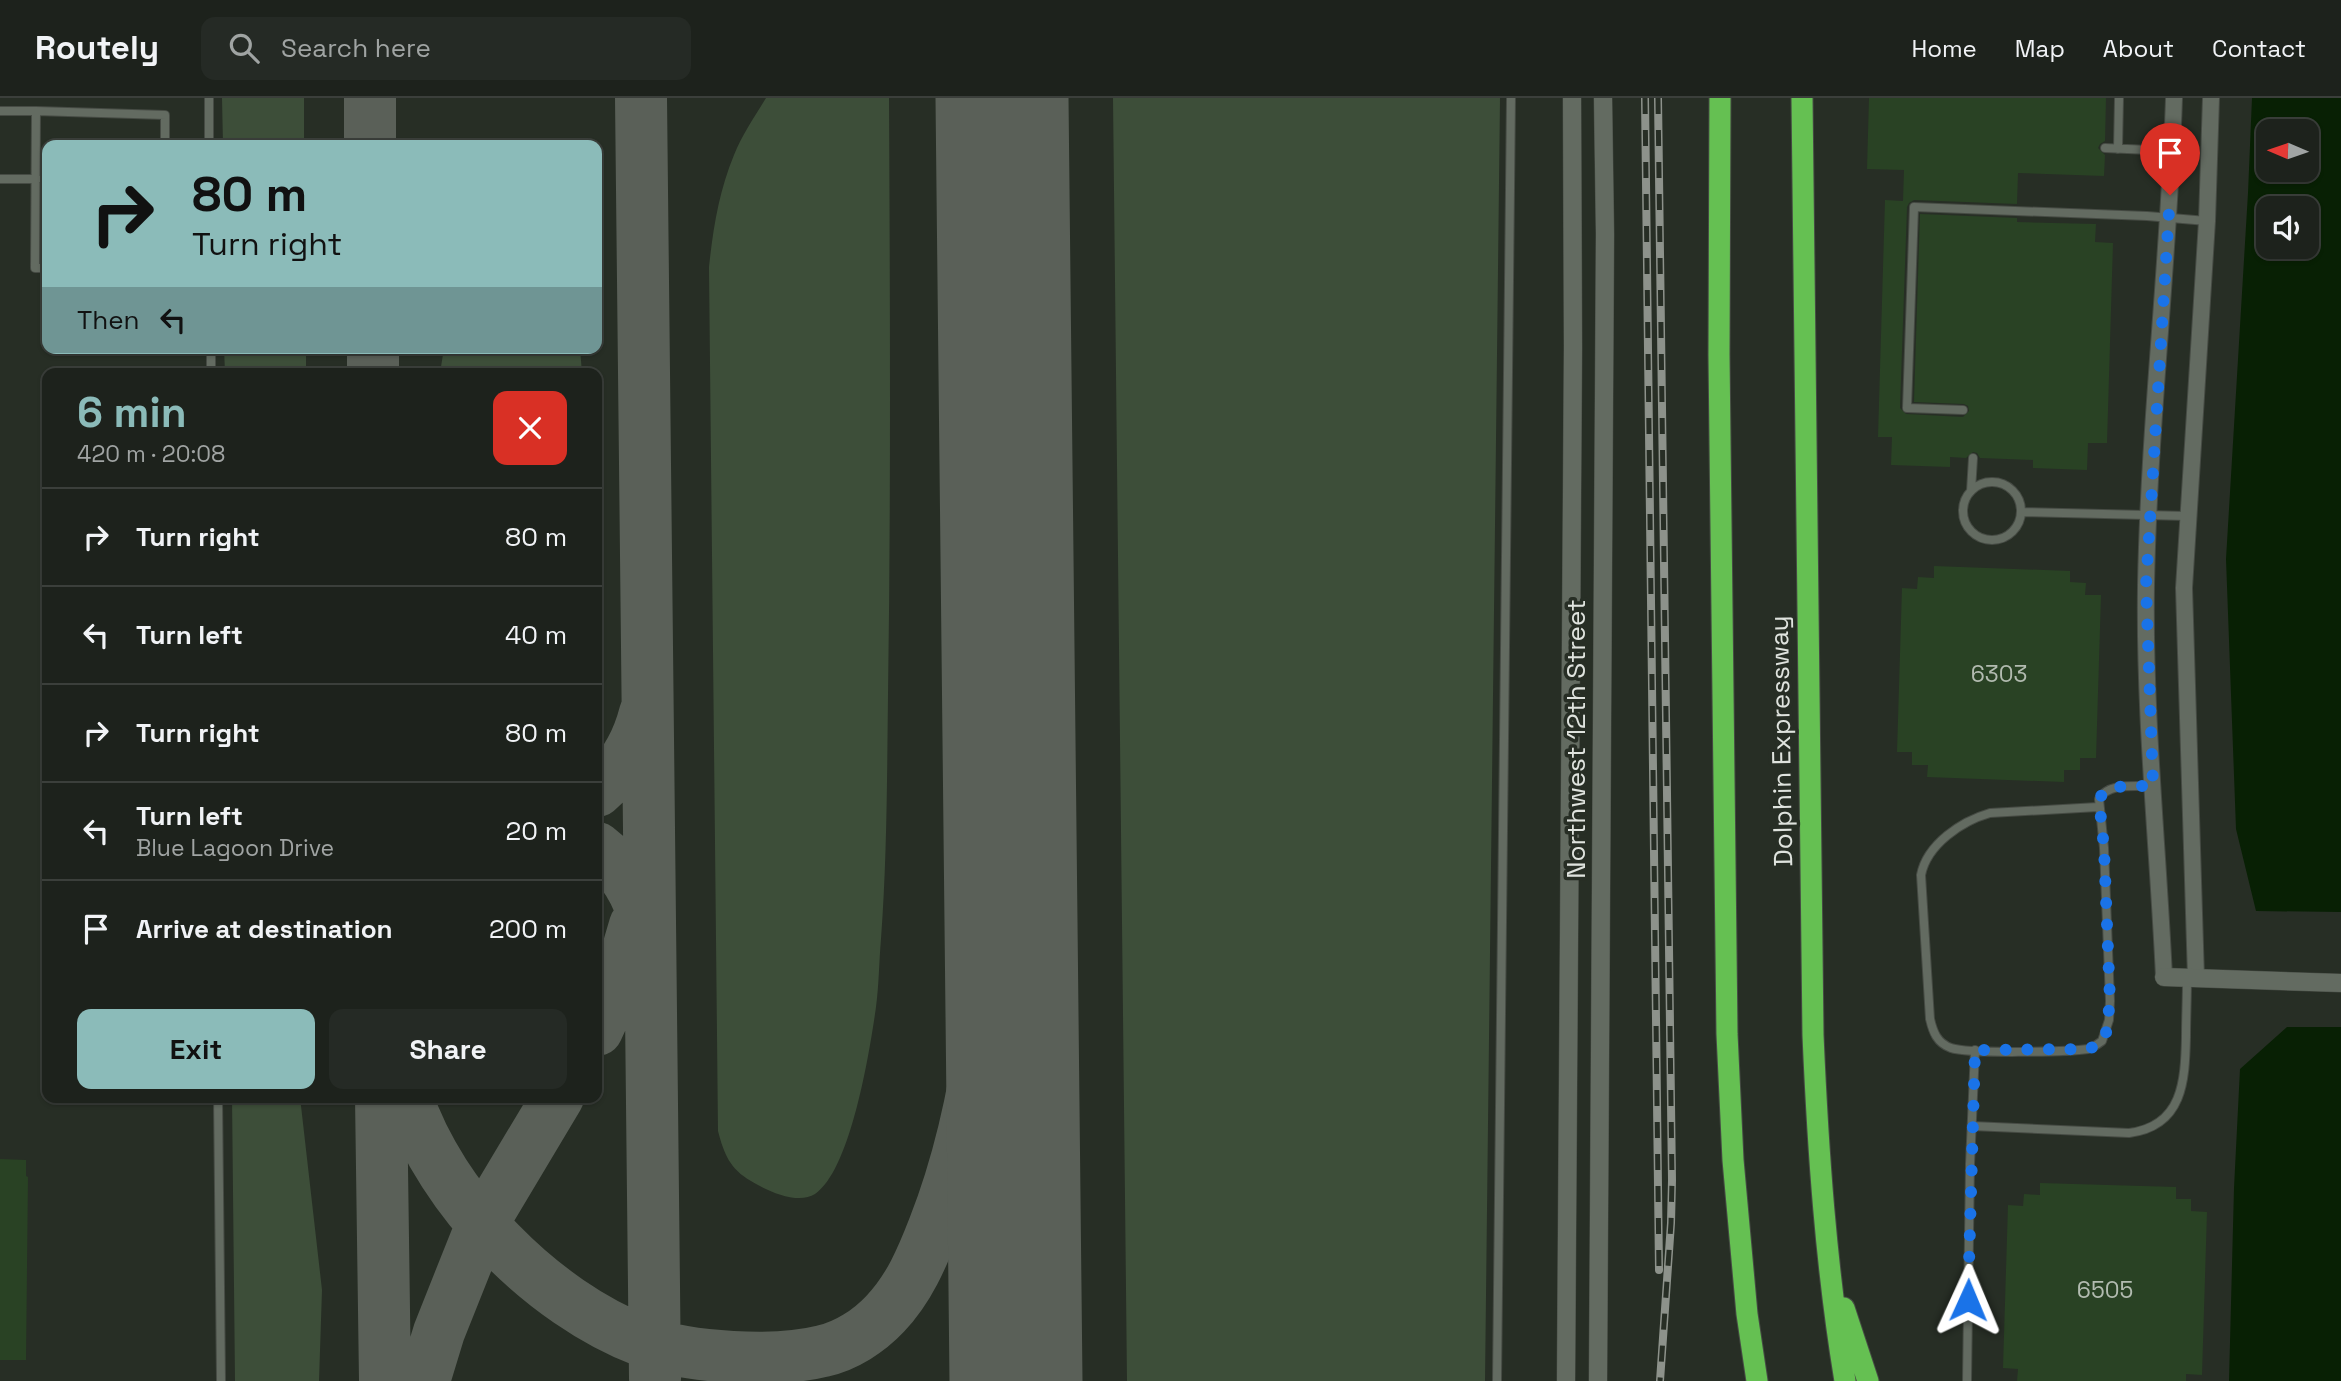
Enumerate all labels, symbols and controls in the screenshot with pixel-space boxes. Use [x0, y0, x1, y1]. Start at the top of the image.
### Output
search box [201, 17, 691, 80]
text: Routely [35, 27, 159, 69]
icon: search [225, 29, 263, 67]
text: Search here [281, 31, 431, 65]
text: Home [1911, 33, 1977, 64]
text: Map [2015, 33, 2065, 64]
text: About [2103, 33, 2174, 64]
text: Contact [2212, 33, 2306, 64]
north arrow [2256, 119, 2319, 182]
map controls [2256, 119, 2319, 259]
pin [2140, 123, 2200, 195]
icon: arrive [2151, 134, 2189, 172]
text: 80 m [192, 163, 307, 225]
icon: right [77, 168, 168, 259]
button: sound [2256, 196, 2319, 259]
text: Turn right [192, 224, 342, 264]
icon: left [154, 301, 192, 339]
text: Then [77, 303, 140, 337]
text: 6 min [77, 386, 187, 439]
button: close [493, 391, 567, 465]
text: 420 m · 20:08 [77, 439, 225, 469]
icon: right [77, 518, 115, 556]
text: Turn right [136, 520, 260, 554]
text: 80 m [505, 520, 567, 554]
street label: Northwest 12th Street [1559, 599, 1593, 879]
street label: Dolphin Expressway [1762, 615, 1800, 867]
icon: left [77, 616, 115, 654]
text: Turn left [136, 618, 243, 652]
text: 40 m [505, 618, 567, 652]
house number: 6303 [1971, 659, 2027, 689]
icon: right [77, 714, 115, 752]
text: Turn right [136, 716, 260, 750]
text: 80 m [505, 716, 567, 750]
text: Turn left [136, 799, 243, 833]
icon: left [77, 812, 115, 850]
text: 20 m [506, 814, 567, 848]
text: Blue Lagoon Drive [136, 833, 334, 863]
icon: arrive [77, 910, 115, 948]
text: Arrive at destination [136, 912, 393, 946]
text: 200 m [489, 912, 567, 946]
button: Exit [77, 1009, 315, 1089]
button: Share [329, 1009, 567, 1089]
position arrow [1931, 1263, 2005, 1337]
house number: 6505 [2077, 1275, 2133, 1305]

